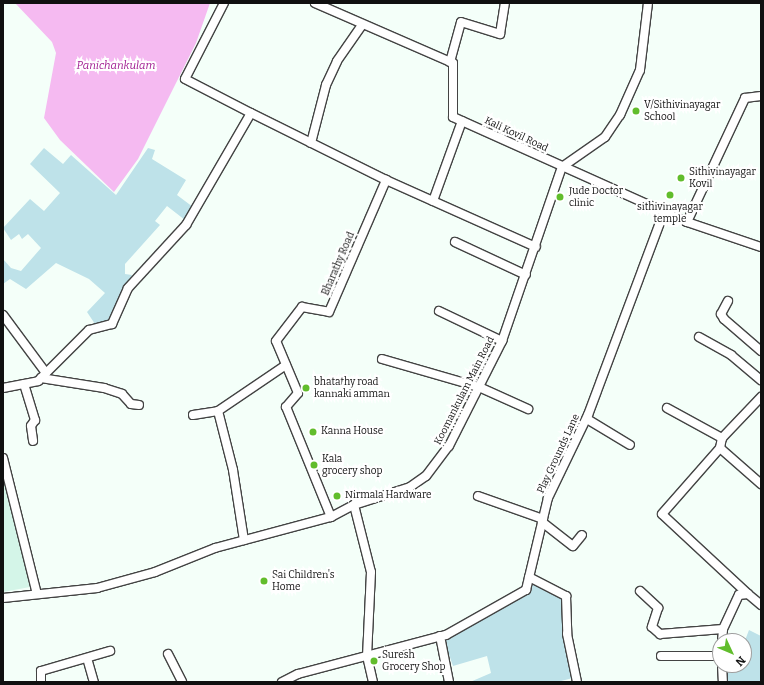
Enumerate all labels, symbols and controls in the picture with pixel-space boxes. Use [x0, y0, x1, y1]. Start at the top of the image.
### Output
water label: Panichankulam [77, 59, 155, 73]
place label: V/Sithivinayagar School [644, 99, 720, 122]
marker: V/Sithivinayagar School [631, 106, 641, 116]
street label: Kali Kovil Road [482, 115, 550, 155]
place label: Sithivinayagar Kovil [689, 166, 756, 190]
marker: Sithivinayagar Kovil [676, 173, 686, 183]
place label: Jude Doctor clinic [569, 185, 623, 208]
marker: sithivinayagar temple [665, 190, 675, 200]
marker: Jude Doctor clinic [554, 191, 566, 203]
place label: sithivinayagar temple [637, 201, 703, 224]
street label: Bharathy Road [320, 230, 358, 298]
street label: Koomankulam Main Road [432, 335, 498, 447]
place label: bhatathy road kannaki amman [314, 376, 390, 400]
marker: bhatathy road kannaki amman [301, 383, 311, 393]
street label: Play Grounds Lane [535, 412, 583, 496]
place label: Kanna House [321, 426, 383, 438]
marker: Kanna House [308, 427, 318, 437]
place label: Kala grocery shop [322, 453, 382, 476]
marker: Kala grocery shop [309, 460, 319, 470]
place label: Nirmala Hardware [345, 490, 432, 502]
marker: Nirmala Hardware [332, 491, 342, 501]
place label: Sai Children's Home [272, 569, 334, 592]
marker: Sai Children's Home [259, 576, 269, 586]
north arrow [712, 633, 752, 673]
place label: Suresh Grocery Shop [382, 649, 446, 672]
text: N [733, 653, 748, 669]
marker: Suresh Grocery Shop [369, 656, 379, 666]

